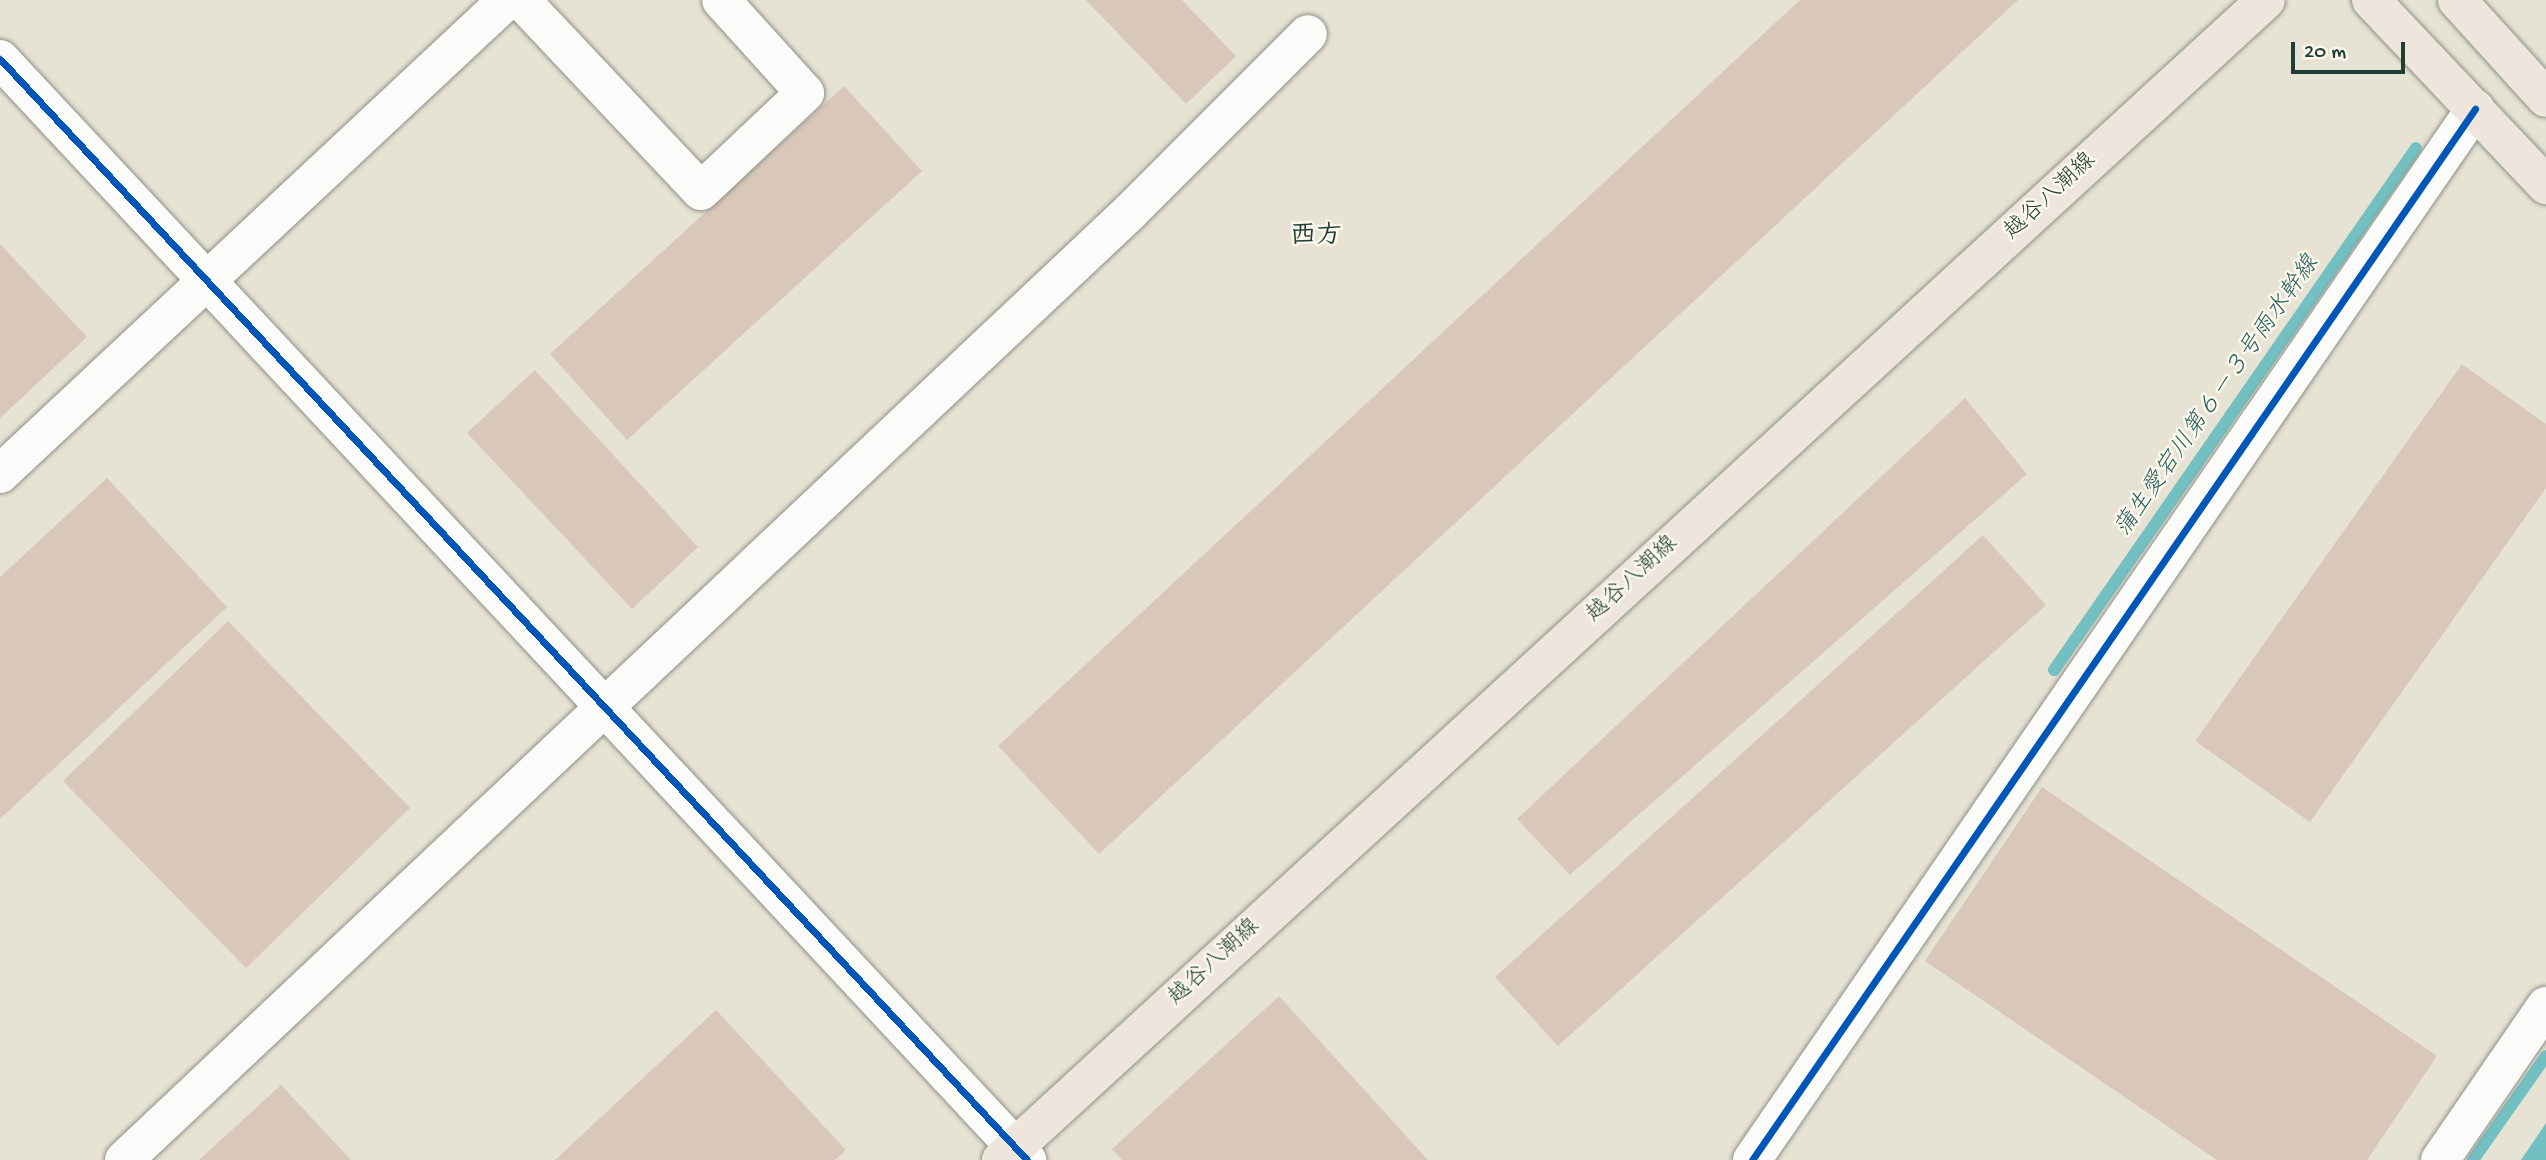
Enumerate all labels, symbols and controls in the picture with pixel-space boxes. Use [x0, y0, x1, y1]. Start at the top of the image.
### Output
scale bar [2294, 28, 2408, 72]
text: 20 m [2304, 41, 2346, 66]
street label: 越谷八潮線 [2000, 148, 2102, 246]
district label: 西方 [1290, 222, 1342, 254]
water label: 蒲生愛宕川第６ー３号雨水幹線 [2110, 251, 2326, 543]
street label: 越谷八潮線 [1582, 531, 1684, 629]
street label: 越谷八潮線 [1164, 914, 1266, 1012]

